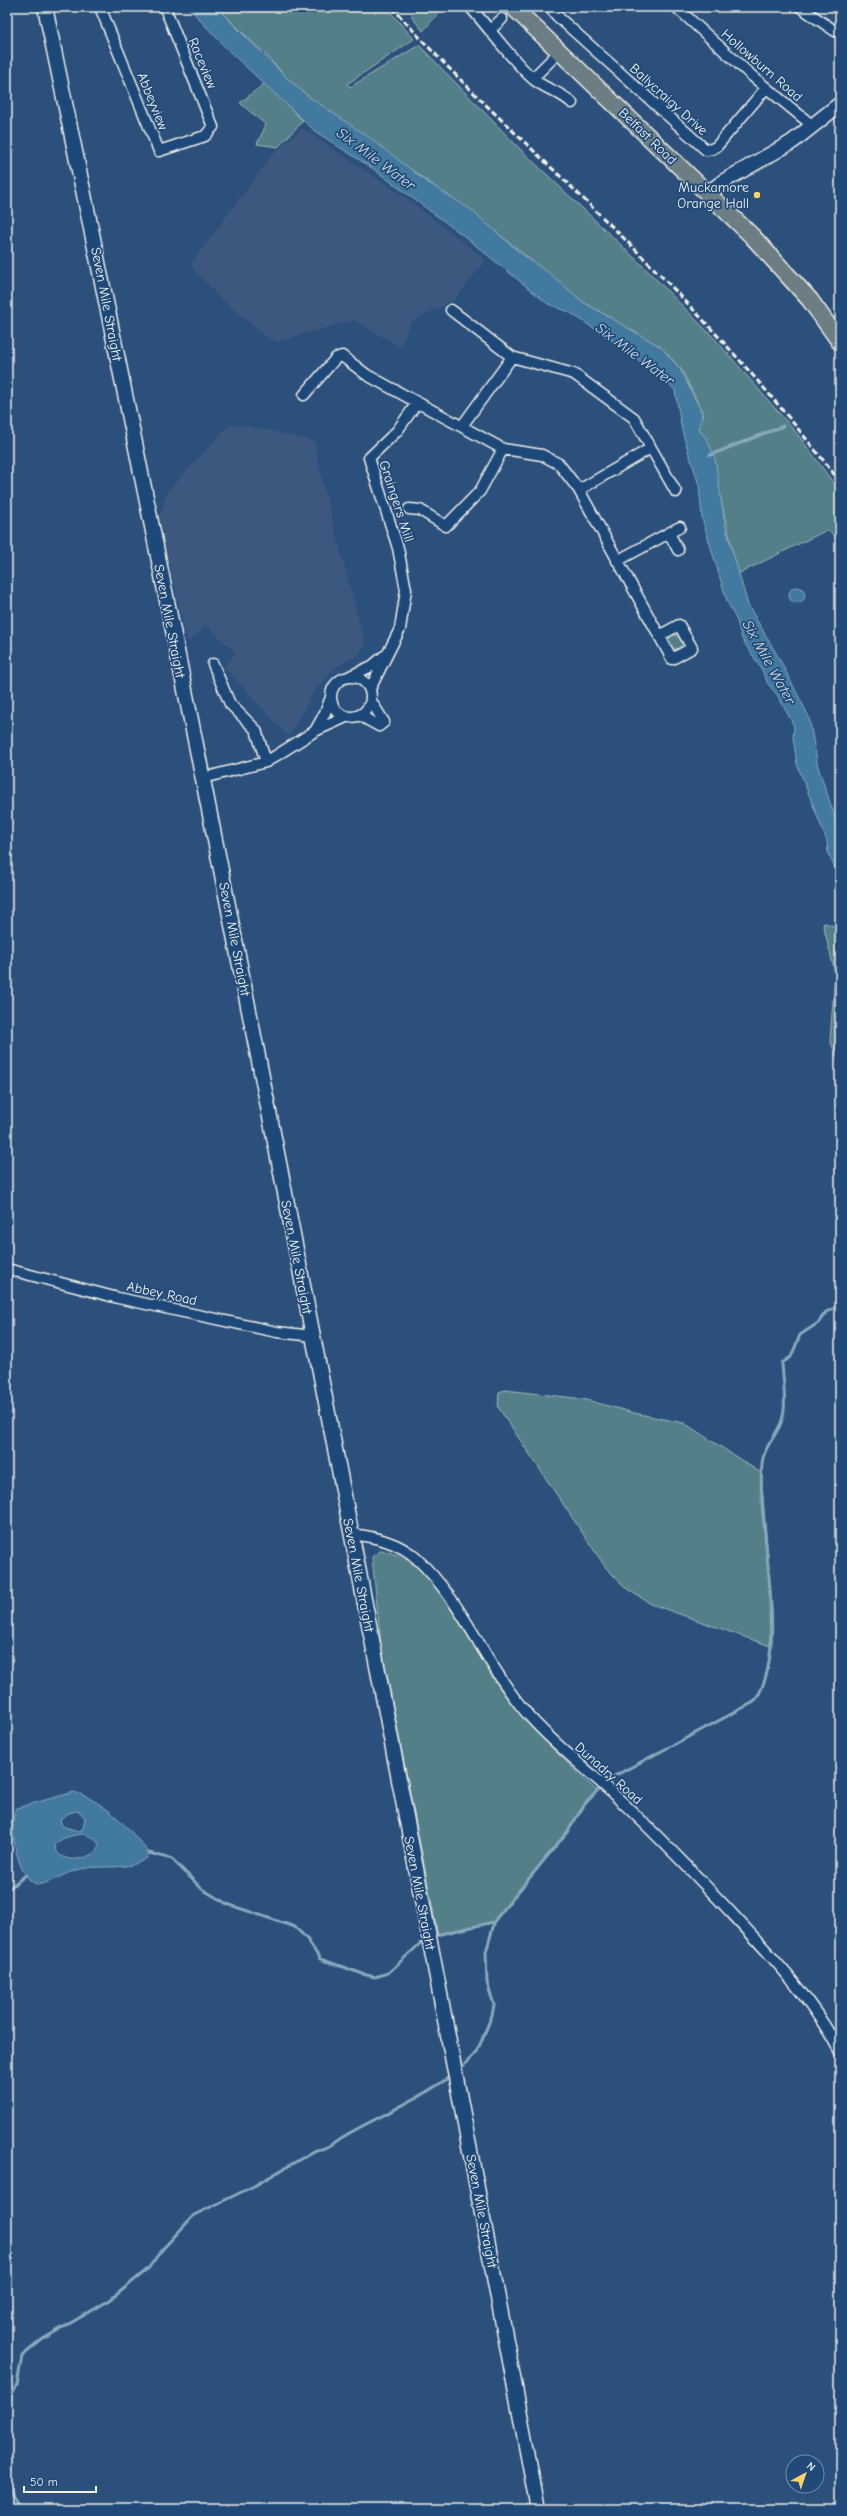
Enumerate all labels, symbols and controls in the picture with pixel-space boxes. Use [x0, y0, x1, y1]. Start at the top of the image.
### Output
street label: Hollowburn Road [718, 25, 806, 105]
street label: Raceview [184, 35, 221, 92]
street label: Ballycraigy Drive [626, 60, 711, 139]
street label: Abbeyview [133, 70, 172, 133]
street label: Belfast Road [615, 104, 680, 168]
water label: Six Mile Water [333, 124, 420, 195]
place label: Muckamore Orange Hall [677, 179, 749, 212]
marker: Muckamore Orange Hall [752, 190, 762, 200]
street label: Seven Mile Straight [87, 246, 126, 364]
water label: Six Mile Water [592, 319, 679, 390]
street label: Graingers Mill [375, 458, 418, 544]
street label: Seven Mile Straight [150, 563, 189, 681]
water label: Six Mile Water [738, 617, 800, 708]
street label: Seven Mile Straight [215, 881, 254, 999]
street label: Seven Mile Straight [277, 1199, 316, 1317]
street label: Abbey Road [125, 1278, 199, 1309]
street label: Seven Mile Straight [339, 1517, 378, 1635]
street label: Dunadry Road [571, 1739, 646, 1808]
street label: Seven Mile Straight [400, 1835, 439, 1953]
street label: Seven Mile Straight [462, 2153, 501, 2271]
north arrow [785, 2454, 825, 2494]
text: N [804, 2459, 818, 2474]
scale bar [24, 2468, 96, 2494]
text: 50 m [30, 2475, 58, 2489]

